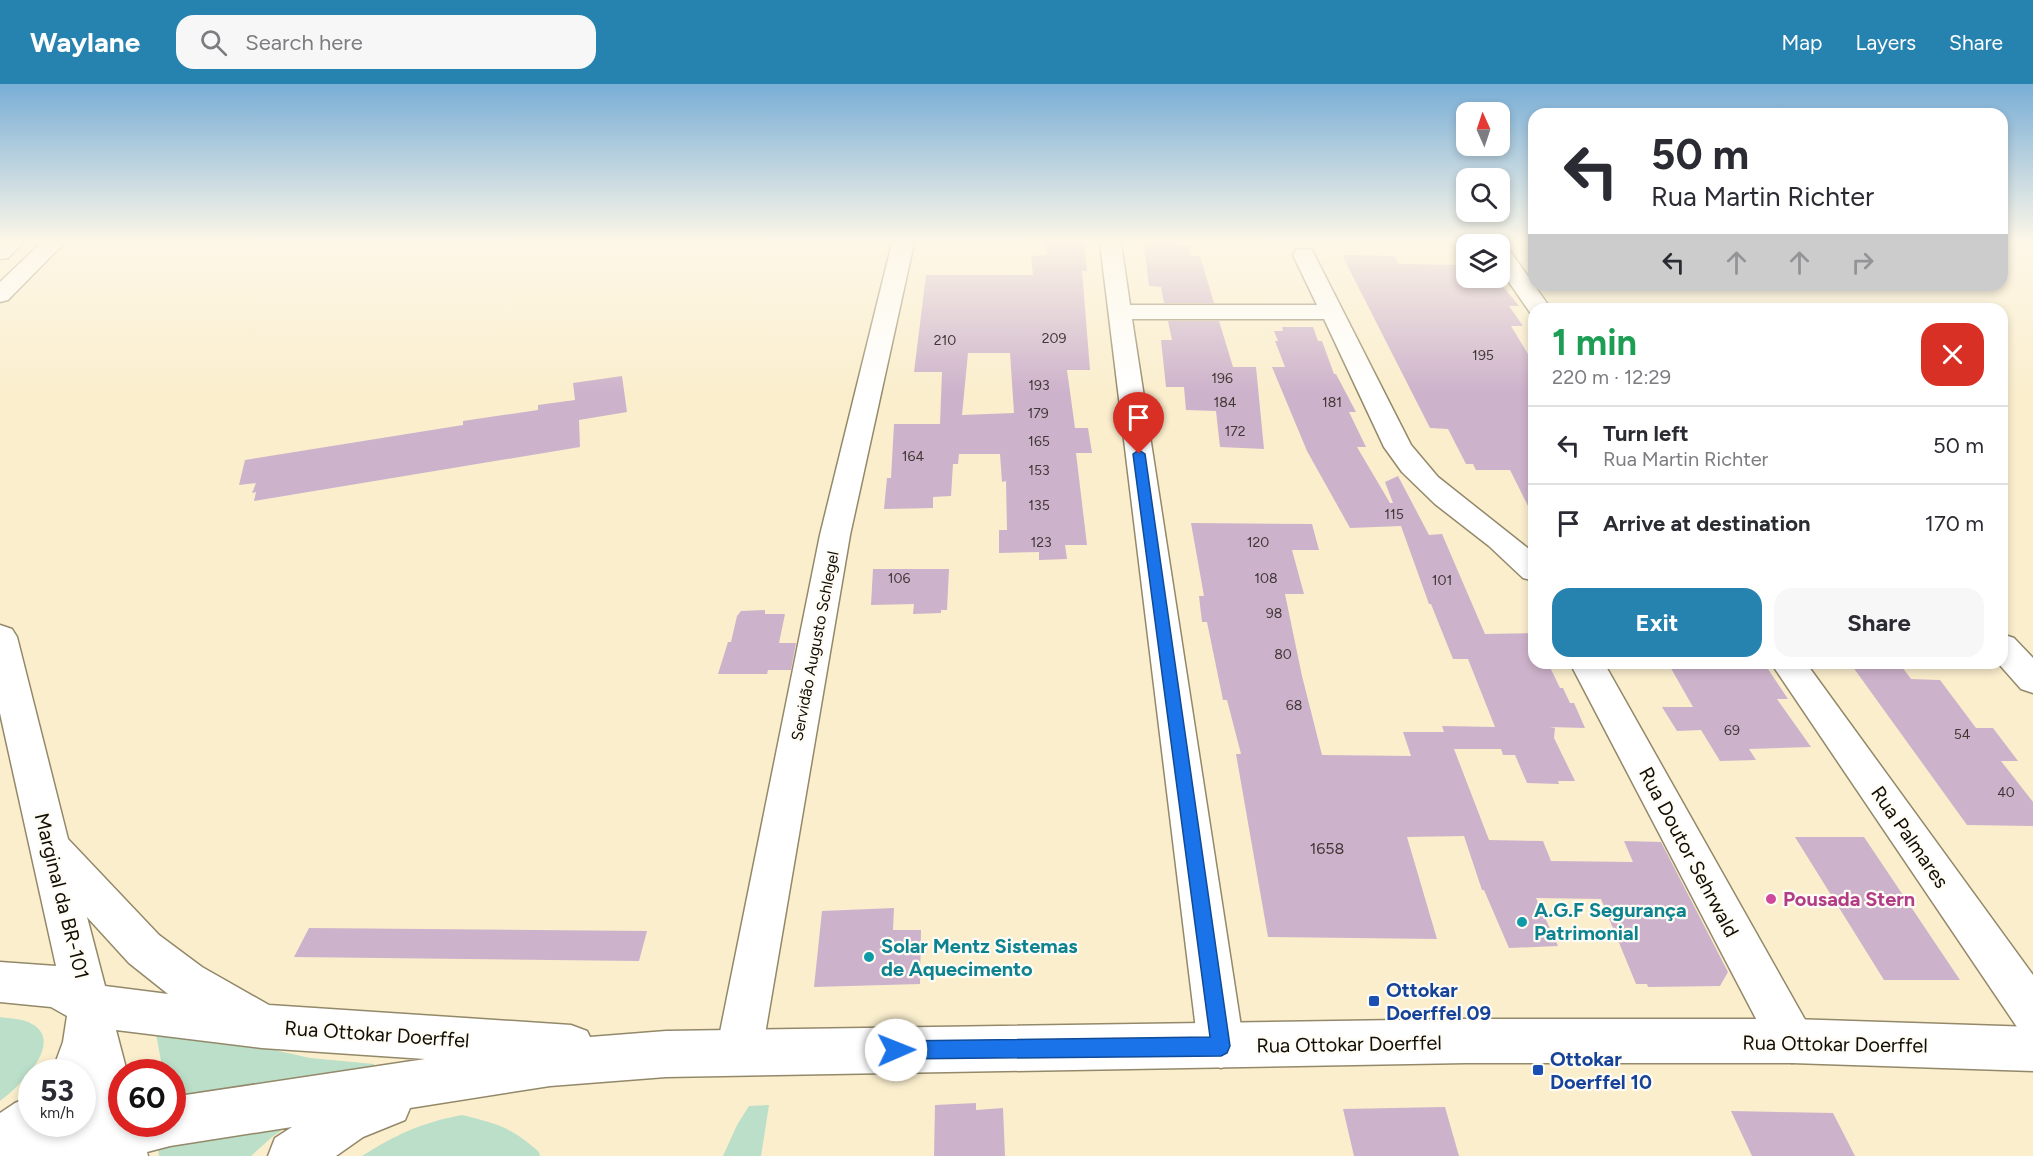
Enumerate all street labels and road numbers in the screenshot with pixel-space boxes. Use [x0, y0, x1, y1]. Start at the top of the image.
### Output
street label: Servidão Augusto Schlegel [787, 550, 843, 742]
street label: Rua Doutor Sehrwald [1634, 763, 1744, 941]
street label: Rua Palmares [1866, 781, 1954, 893]
street label: Marginal da BR-101 [30, 811, 94, 981]
street label: Rua Ottokar Doerffel [284, 1016, 470, 1052]
street label: Rua Ottokar Doerffel [1256, 1030, 1442, 1058]
street label: Rua Ottokar Doerffel [1742, 1030, 1928, 1058]

